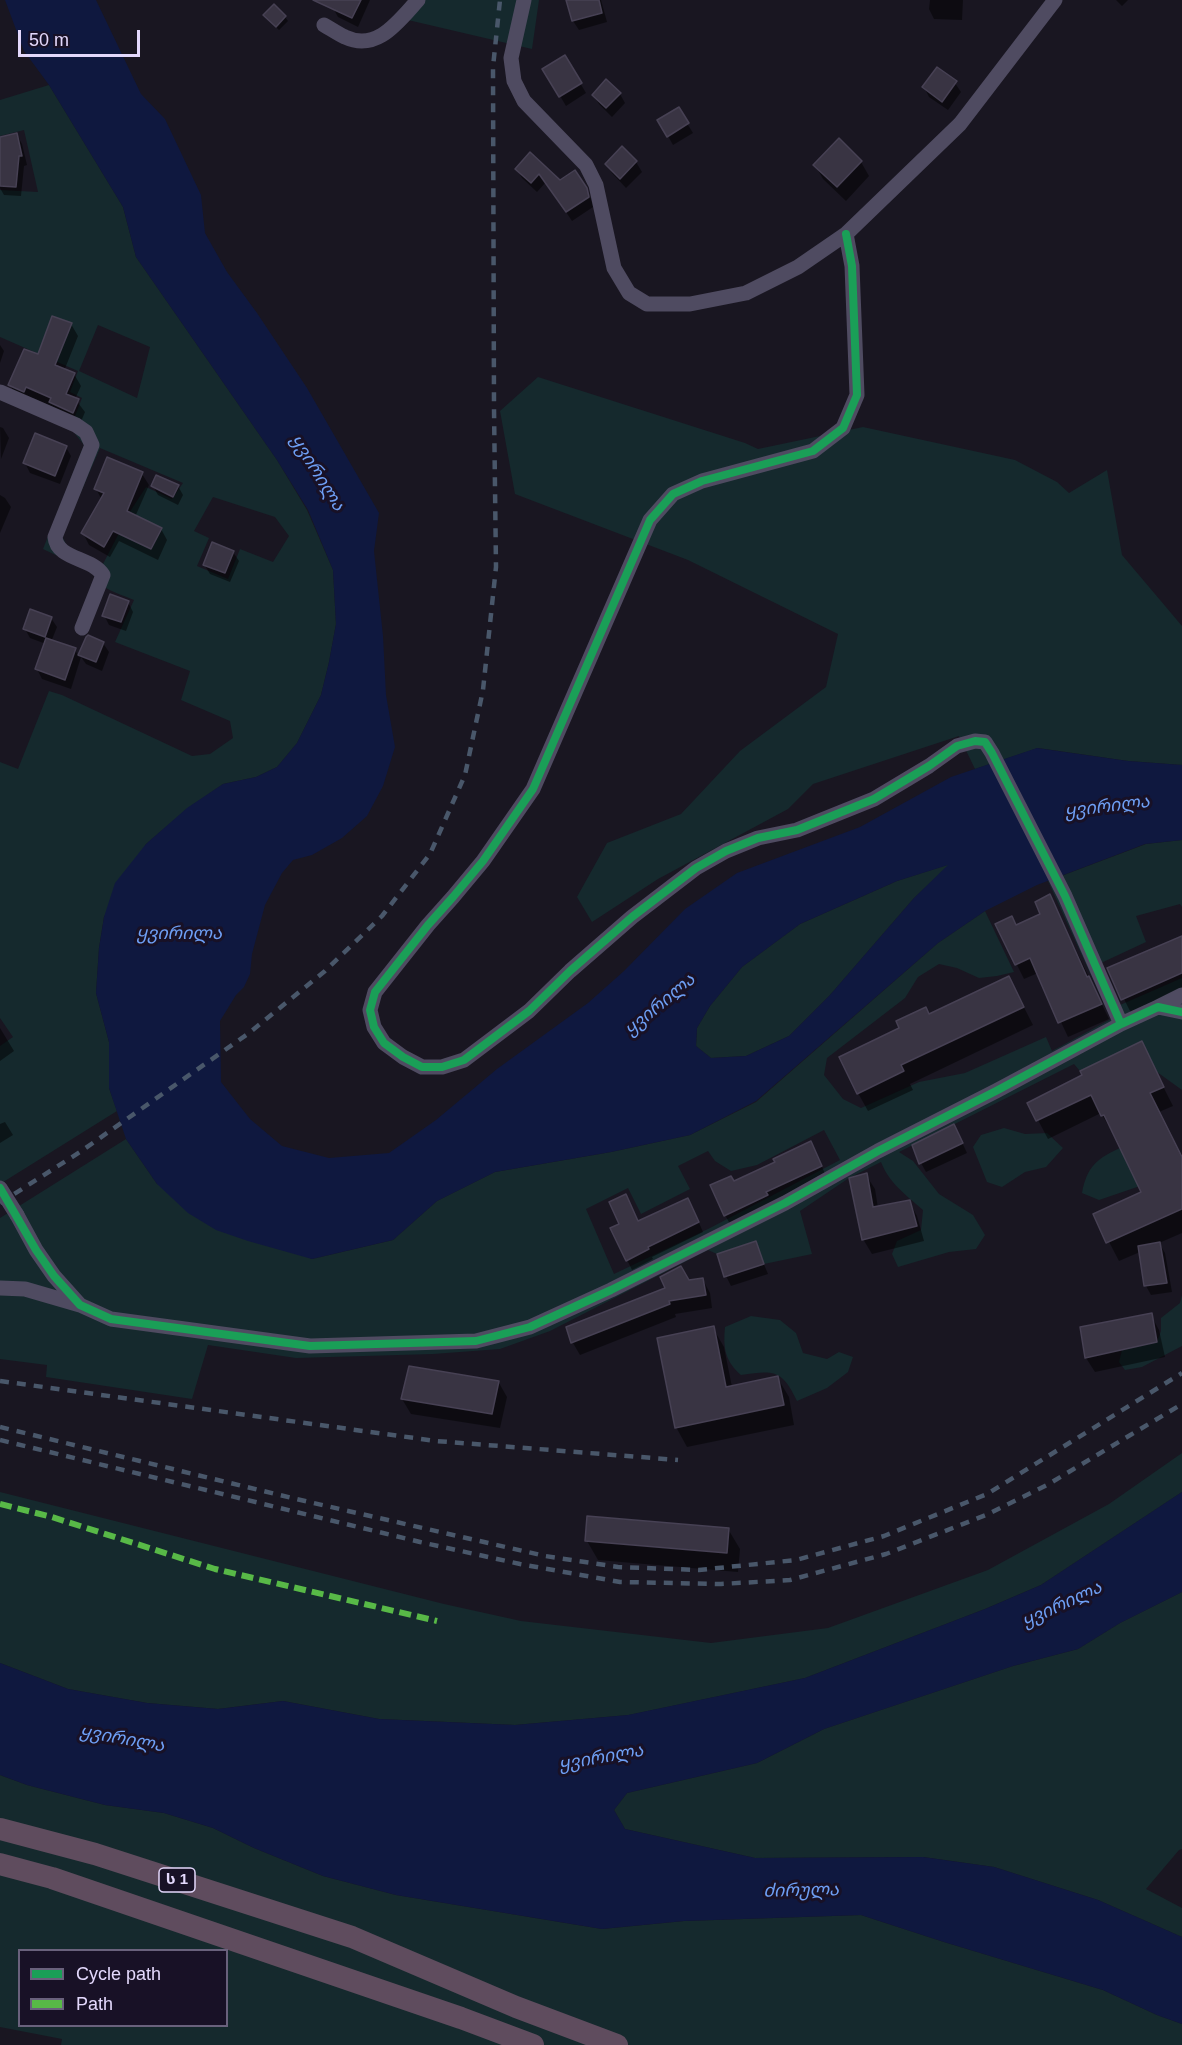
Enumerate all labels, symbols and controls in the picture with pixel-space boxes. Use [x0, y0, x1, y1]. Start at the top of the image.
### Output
scale bar [21, 18, 142, 56]
text: 50 m [29, 30, 69, 50]
water label: ყვირილა [285, 431, 349, 515]
water label: ყვირილა [1063, 791, 1151, 823]
water label: ყვირილა [136, 923, 222, 945]
water label: ყვირილა [620, 969, 700, 1041]
water label: ყვირილა [1019, 1577, 1105, 1633]
water label: ყვირილა [78, 1721, 166, 1757]
water label: ყვირილა [557, 1740, 645, 1776]
road number: ს 1 [159, 1868, 195, 1892]
water label: ძირულა [763, 1880, 839, 1902]
legend [18, 1949, 228, 2027]
text: Cycle path [76, 1964, 161, 1984]
text: Path [76, 1994, 113, 2014]

